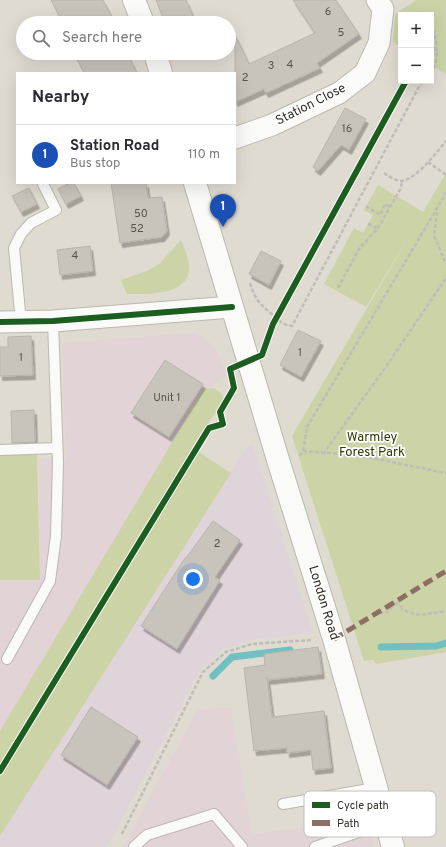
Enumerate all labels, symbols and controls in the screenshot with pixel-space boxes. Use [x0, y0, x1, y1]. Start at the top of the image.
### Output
house number: 6 [325, 5, 331, 19]
map controls [398, 12, 434, 84]
button: + [398, 12, 434, 48]
search box [16, 16, 236, 60]
house number: 5 [338, 26, 345, 40]
icon: search [30, 27, 52, 49]
text: Search here [62, 29, 142, 48]
button: − [398, 48, 434, 84]
house number: 4 [287, 58, 294, 72]
house number: 3 [268, 59, 274, 73]
house number: 2 [242, 71, 248, 85]
street label: Station Close [273, 81, 349, 129]
text: Nearby [32, 87, 89, 109]
house number: 16 [342, 122, 352, 136]
text: Station Road [70, 137, 159, 156]
text: 1 [42, 147, 48, 163]
text: 110 m [188, 147, 220, 163]
text: Bus stop [70, 156, 120, 172]
pin: 1 [210, 194, 236, 227]
house number: 50 [134, 207, 148, 221]
house number: 52 [130, 222, 144, 236]
house number: 4 [72, 249, 79, 263]
house number: 1 [298, 346, 302, 360]
house number: 1 [19, 351, 23, 365]
house number: Unit 1 [153, 391, 181, 405]
park label: Warmley Forest Park [339, 430, 405, 461]
house number: 2 [214, 537, 220, 551]
street label: London Road [304, 564, 342, 642]
your location [183, 569, 203, 589]
legend [304, 791, 436, 837]
text: Cycle path [337, 799, 389, 813]
text: Path [337, 817, 359, 831]

